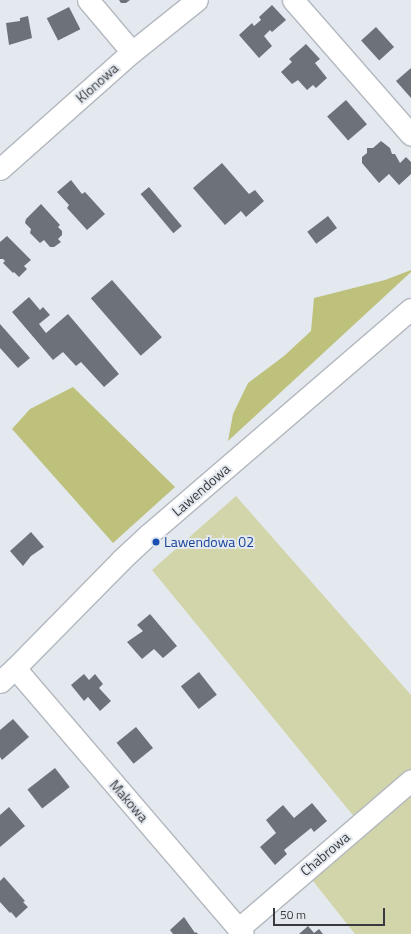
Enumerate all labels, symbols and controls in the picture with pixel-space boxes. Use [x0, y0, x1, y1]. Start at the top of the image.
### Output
street label: Klonowa [72, 60, 122, 106]
street label: Lawendowa [169, 460, 233, 520]
place label: Lawendowa 02 [164, 534, 254, 550]
marker: Lawendowa 02 [151, 537, 161, 547]
street label: Makowa [106, 777, 152, 825]
street label: Chabrowa [297, 829, 353, 879]
scale bar [275, 900, 387, 926]
text: 50 m [280, 905, 306, 924]

